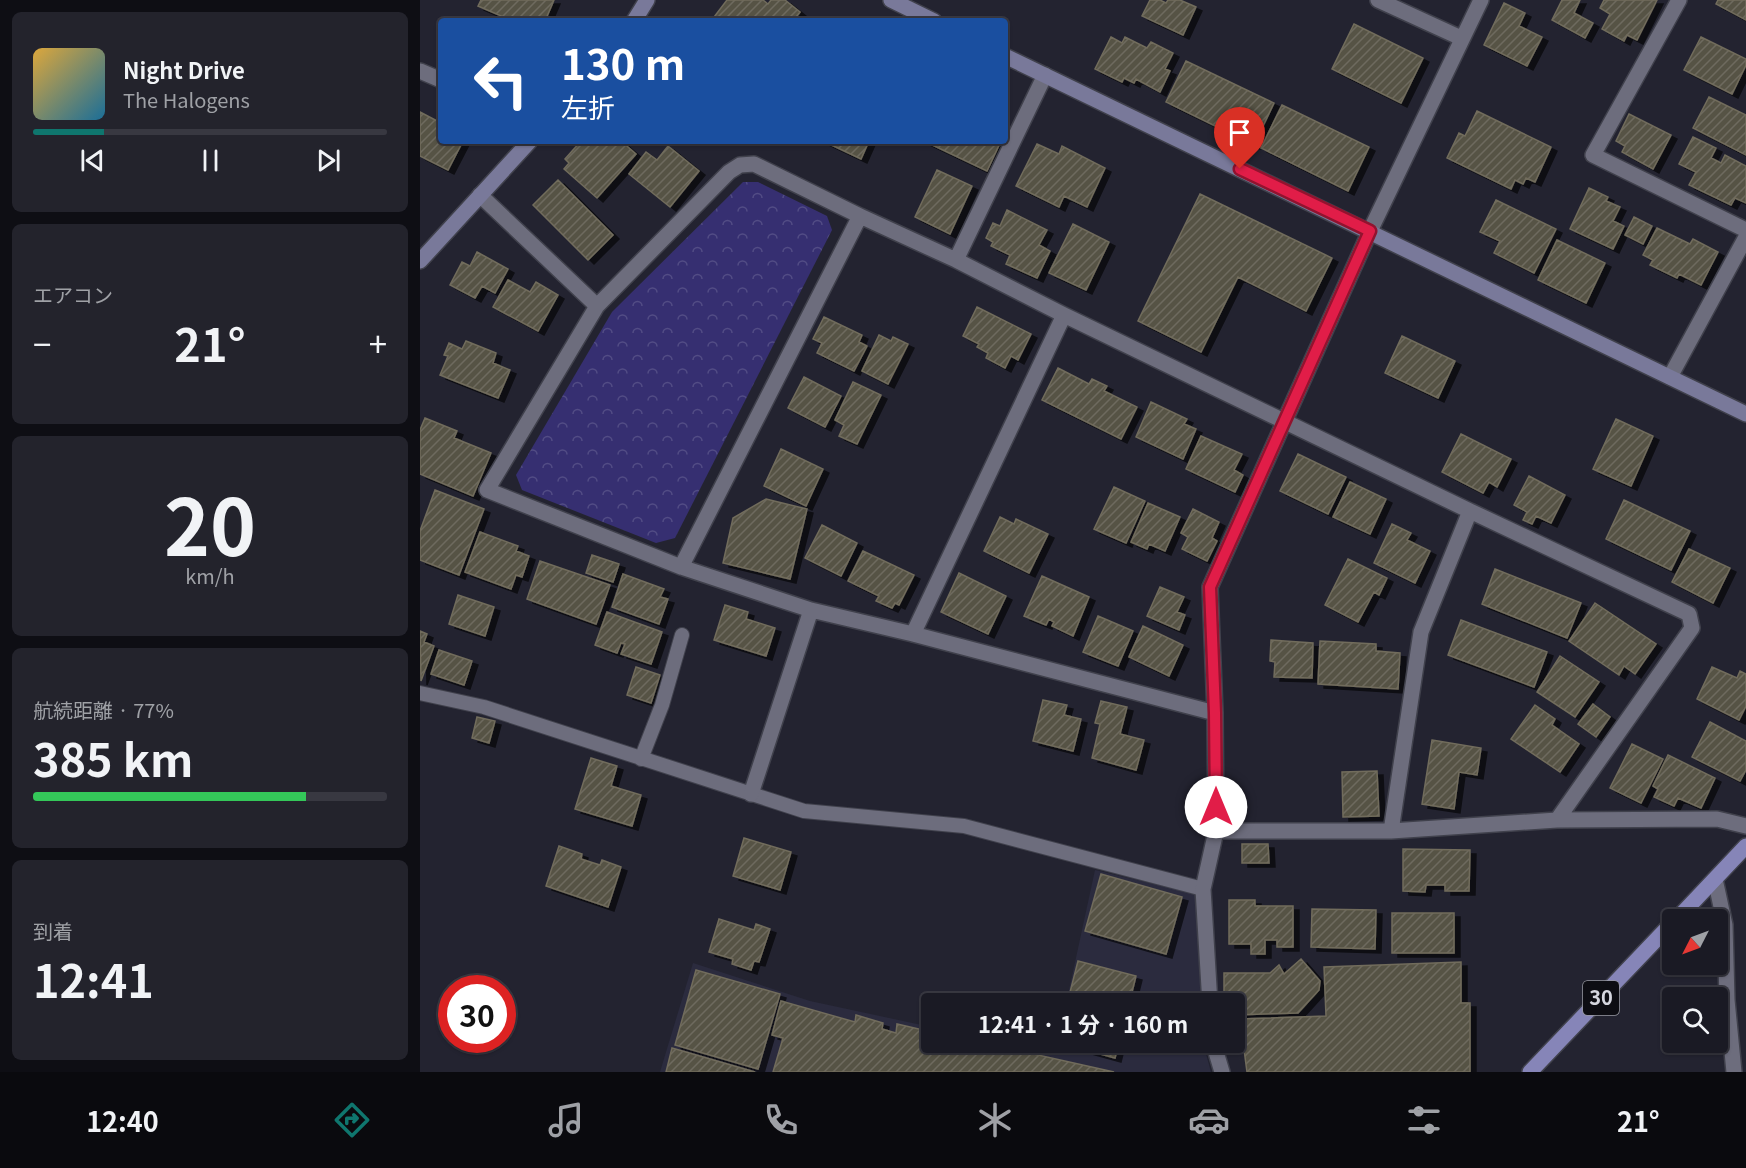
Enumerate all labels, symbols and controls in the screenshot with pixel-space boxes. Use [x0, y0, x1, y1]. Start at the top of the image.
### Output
text: 130 m [561, 31, 685, 92]
icon: left [462, 42, 540, 120]
text: Night Drive [123, 53, 245, 85]
text: The Halogens [123, 85, 250, 114]
text: 左折 [561, 87, 615, 126]
pin [1214, 107, 1265, 169]
icon: arrive [1223, 116, 1256, 149]
icon: previous [76, 144, 109, 177]
icon: pause [194, 144, 227, 177]
icon: next [312, 144, 345, 177]
text: エアコン [33, 280, 113, 309]
text: 21° [174, 310, 246, 375]
text: − [33, 319, 51, 367]
text: + [369, 319, 387, 367]
text: 20 [164, 466, 256, 578]
text: km/h [185, 561, 235, 590]
text: 航続距離 · 77% [33, 695, 174, 724]
text: 385 km [33, 725, 193, 790]
position arrow [1184, 775, 1248, 839]
north arrow [1662, 909, 1728, 975]
map controls [1662, 909, 1728, 1053]
text: 到着 [33, 916, 73, 945]
text: 12:41 [33, 946, 154, 1011]
speed limit sign: 30 [438, 975, 516, 1053]
road number: 30 [1583, 981, 1619, 1015]
button: search [1662, 987, 1728, 1053]
text: 12:41 · 1 分 · 160 m [978, 1007, 1188, 1039]
icon: directions [331, 1099, 373, 1141]
icon: music [545, 1099, 587, 1141]
icon: phone [760, 1099, 802, 1141]
icon: climate [974, 1099, 1016, 1141]
icon: car [1188, 1099, 1230, 1141]
icon: filters [1403, 1099, 1445, 1141]
text: 12:40 [86, 1101, 159, 1140]
text: 21° [1617, 1101, 1660, 1140]

